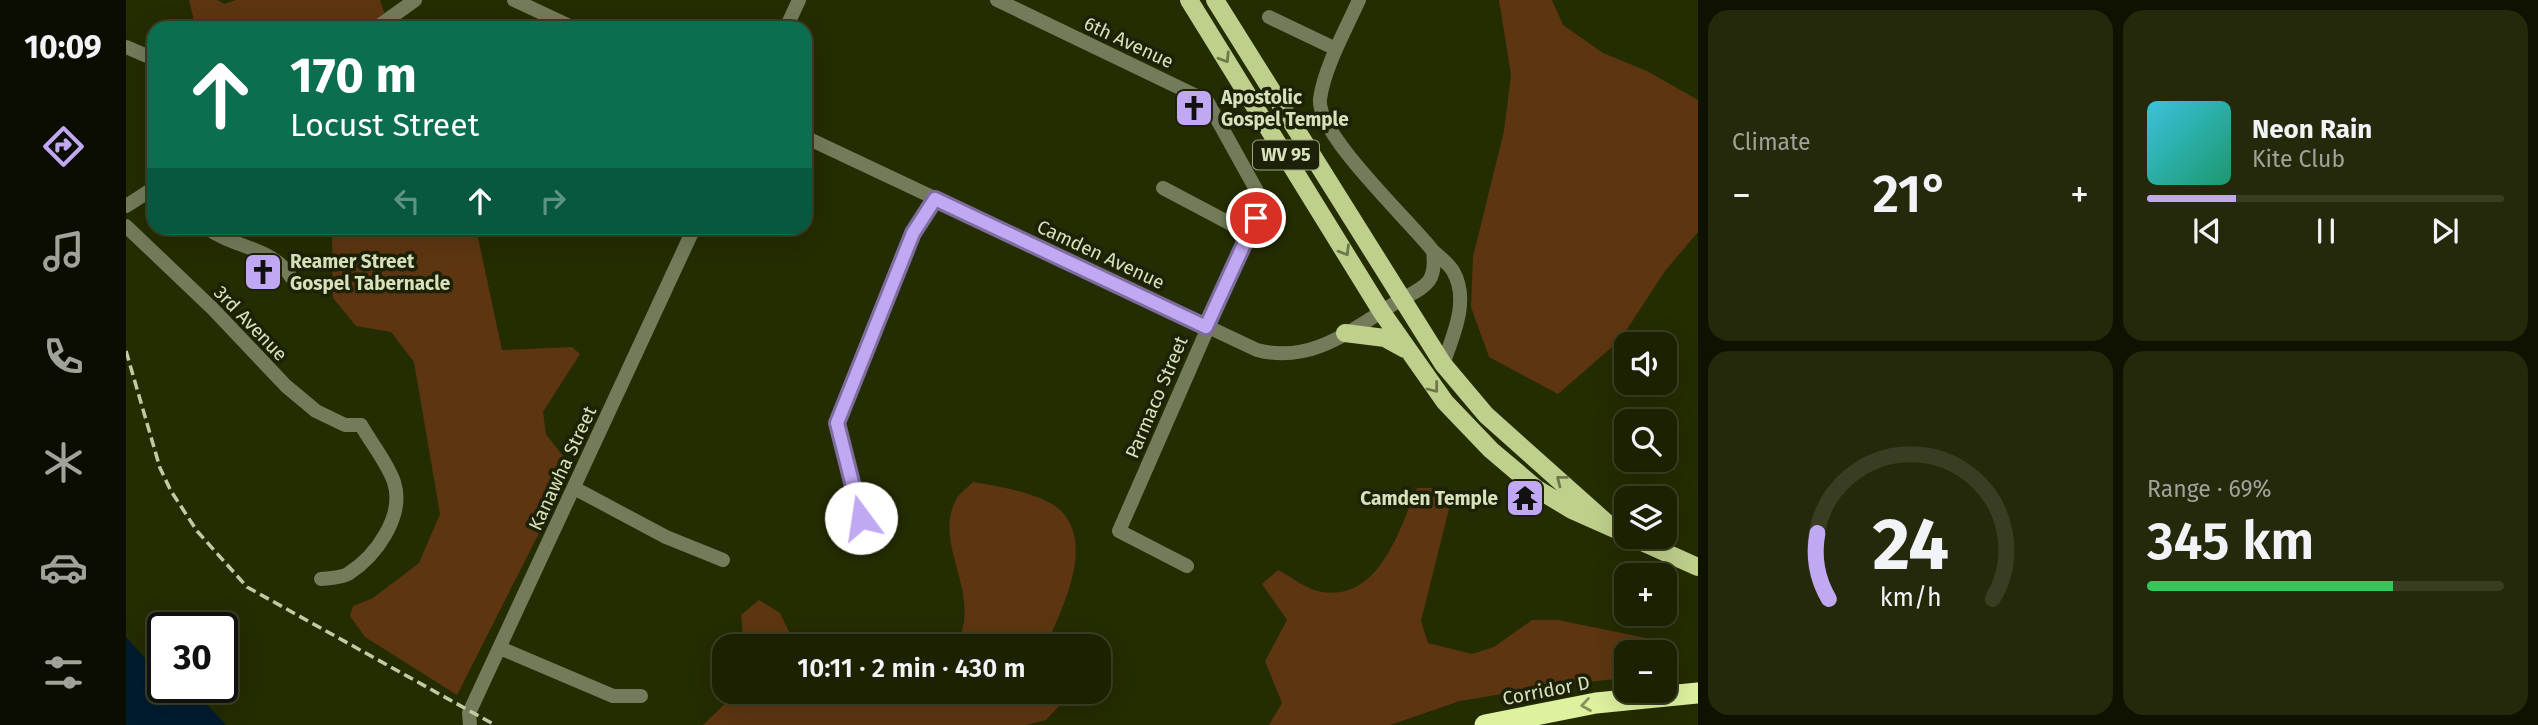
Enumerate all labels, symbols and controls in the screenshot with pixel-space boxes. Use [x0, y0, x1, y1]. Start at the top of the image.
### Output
street label: 6th Avenue [1080, 12, 1177, 73]
text: 10:09 [24, 28, 102, 66]
text: 170 m [290, 46, 417, 105]
icon: ahead [175, 49, 266, 140]
one-way arrow [1217, 50, 1230, 63]
place label: Apostolic Gospel Temple [1220, 86, 1349, 131]
church icon: Apostolic Gospel Temple [1173, 87, 1215, 129]
text: Locust Street [290, 106, 479, 144]
text: Neon Rain [2252, 114, 2372, 145]
icon: directions [39, 122, 88, 171]
text: Climate [1732, 128, 1811, 156]
road number: WV 95 [1253, 140, 1319, 170]
text: Kite Club [2252, 145, 2345, 173]
text: 21° [1872, 163, 1949, 226]
text: − [1732, 172, 1751, 218]
text: + [2070, 172, 2089, 218]
icon: left [388, 182, 426, 220]
icon: ahead [461, 182, 499, 220]
icon: right [534, 182, 572, 220]
pin [1226, 188, 1286, 248]
icon: arrive [1237, 199, 1275, 237]
icon: previous [2188, 212, 2226, 250]
icon: pause [2307, 212, 2345, 250]
icon: next [2426, 212, 2464, 250]
street label: Camden Avenue [1033, 215, 1168, 294]
icon: music [39, 227, 88, 276]
one-way arrow [1336, 244, 1349, 257]
place label: Reamer Street Gospel Tabernacle [290, 250, 450, 295]
church icon: Reamer Street Gospel Tabernacle [242, 251, 284, 293]
street label: 3rd Avenue [209, 281, 292, 366]
icon: phone [39, 332, 88, 381]
street label: Parmaco Street [1120, 332, 1193, 462]
map controls [1614, 332, 1677, 703]
button: sound [1614, 332, 1677, 395]
one-way arrow [1425, 380, 1438, 392]
street label: Kanawha Street [524, 402, 601, 534]
button: search [1614, 409, 1677, 472]
icon: climate [39, 438, 88, 487]
text: Range · 69% [2147, 475, 2272, 503]
one-way arrow [1556, 476, 1568, 489]
temple icon: Camden Temple [1504, 477, 1546, 519]
position arrow [824, 481, 898, 555]
button: layers [1614, 486, 1677, 549]
place label: Camden Temple [1360, 487, 1498, 510]
text: 24 [1872, 501, 1949, 588]
text: 345 km [2147, 510, 2314, 573]
icon: car [39, 543, 88, 592]
button: + [1614, 563, 1677, 626]
text: km/h [1880, 583, 1941, 613]
speed limit sign: 30 [147, 612, 238, 703]
button: − [1614, 640, 1677, 703]
icon: filters [39, 648, 88, 697]
text: 10:11 · 2 min · 430 m [797, 653, 1026, 684]
street label: Corridor D [1500, 671, 1592, 710]
one-way arrow [1580, 697, 1592, 712]

